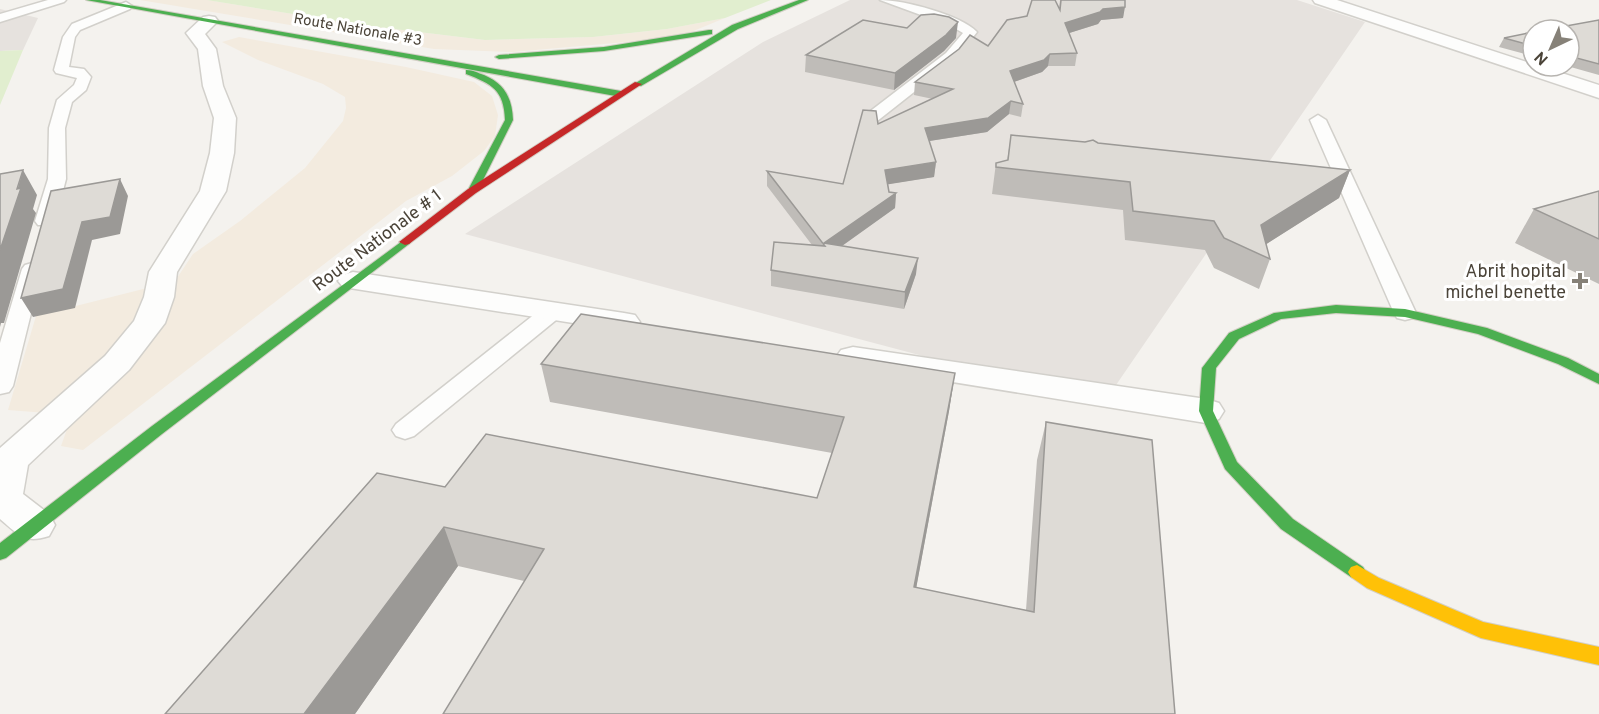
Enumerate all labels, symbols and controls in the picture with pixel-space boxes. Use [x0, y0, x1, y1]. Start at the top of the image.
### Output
street label: Route Nationale #3 [292, 10, 423, 51]
north arrow [1521, 18, 1581, 78]
text: N [1531, 46, 1553, 69]
street label: Route Nationale # 1 [309, 185, 447, 297]
place label: Abrit hopital michel benette [1445, 261, 1566, 305]
marker: Abrit hopital michel benette [1571, 272, 1589, 290]

